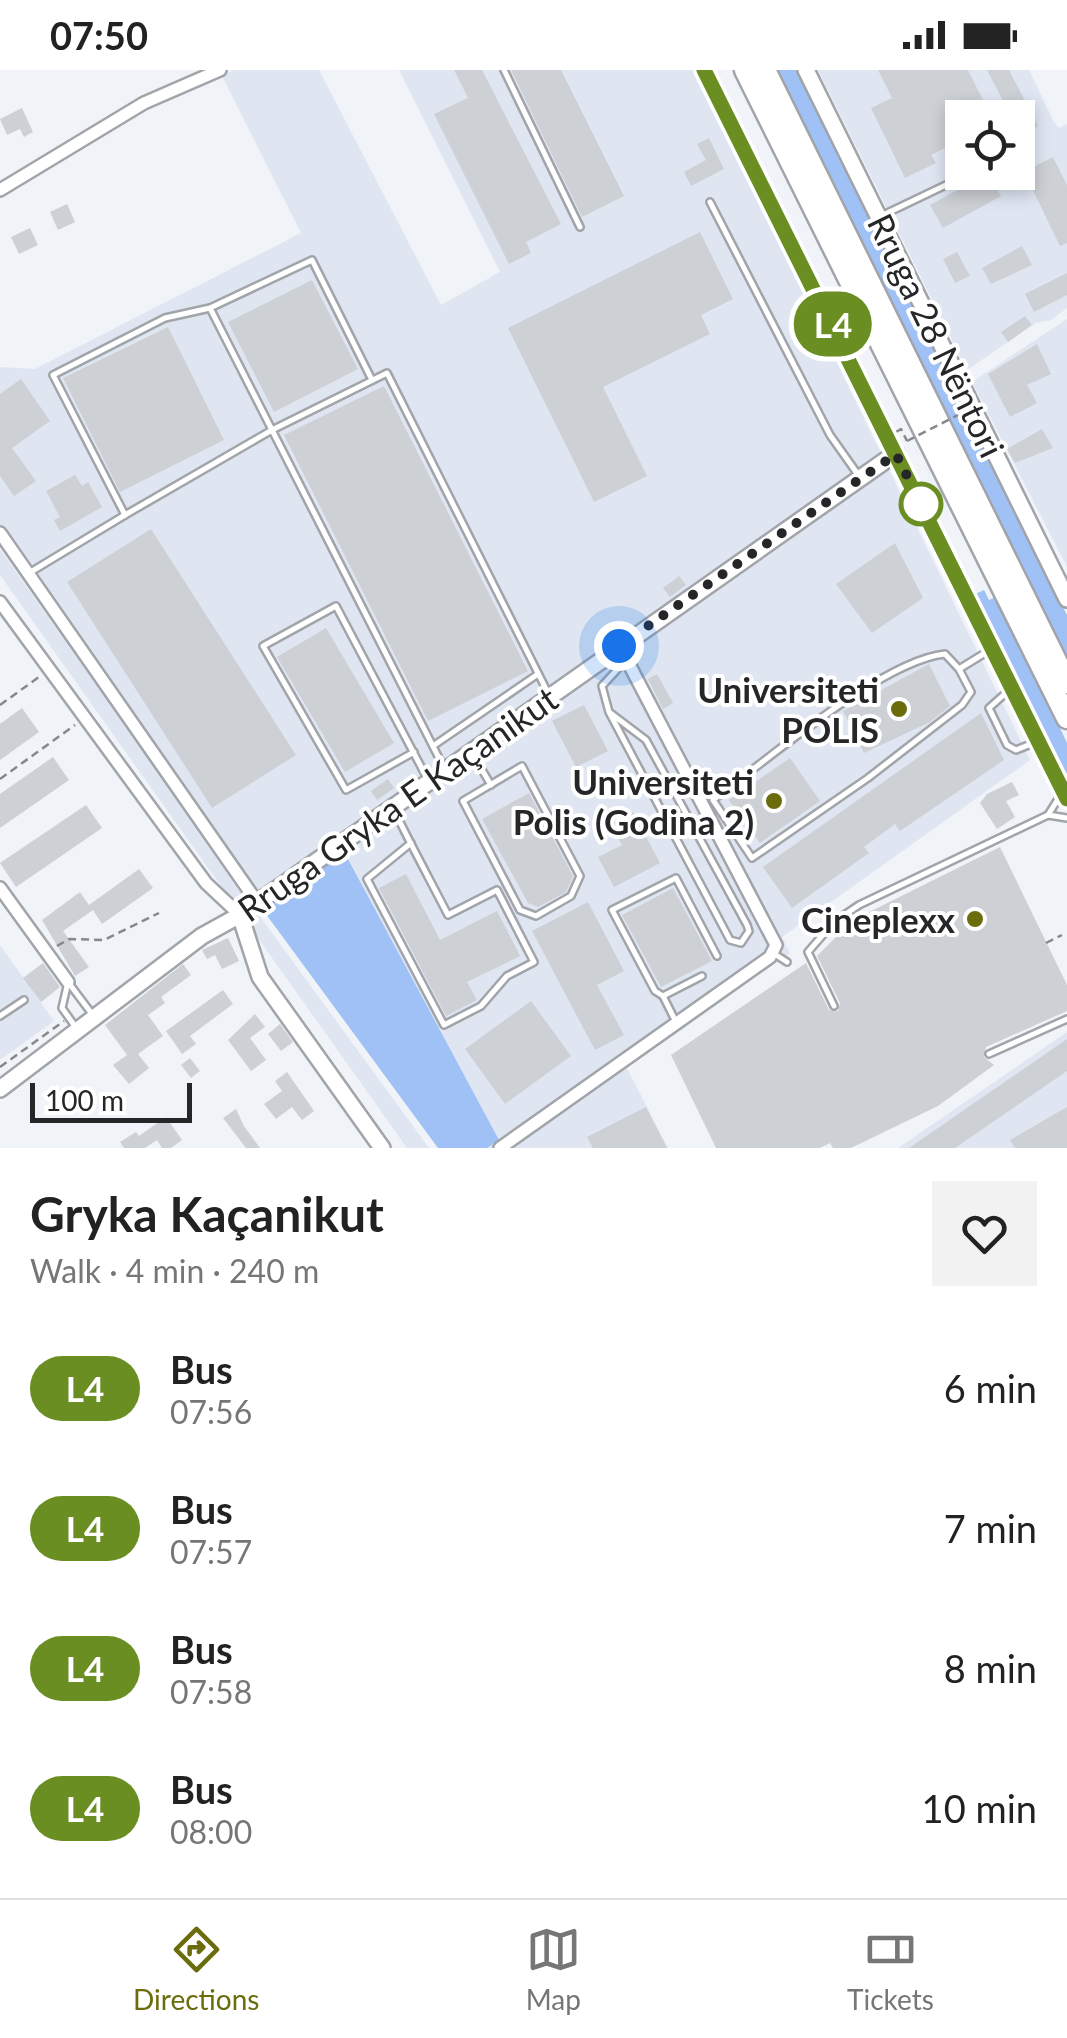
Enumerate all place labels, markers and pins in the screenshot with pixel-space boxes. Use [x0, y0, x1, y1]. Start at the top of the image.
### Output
unlabelled marker [900, 483, 942, 525]
place label: Universiteti POLIS [697, 668, 879, 750]
marker: Universiteti POLIS [888, 698, 910, 720]
place label: Universiteti Polis (Godina 2) [513, 760, 754, 842]
marker: Universiteti Polis (Godina 2) [763, 790, 785, 812]
place label: Cineplexx [801, 898, 956, 940]
marker: Cineplexx [964, 908, 986, 930]

